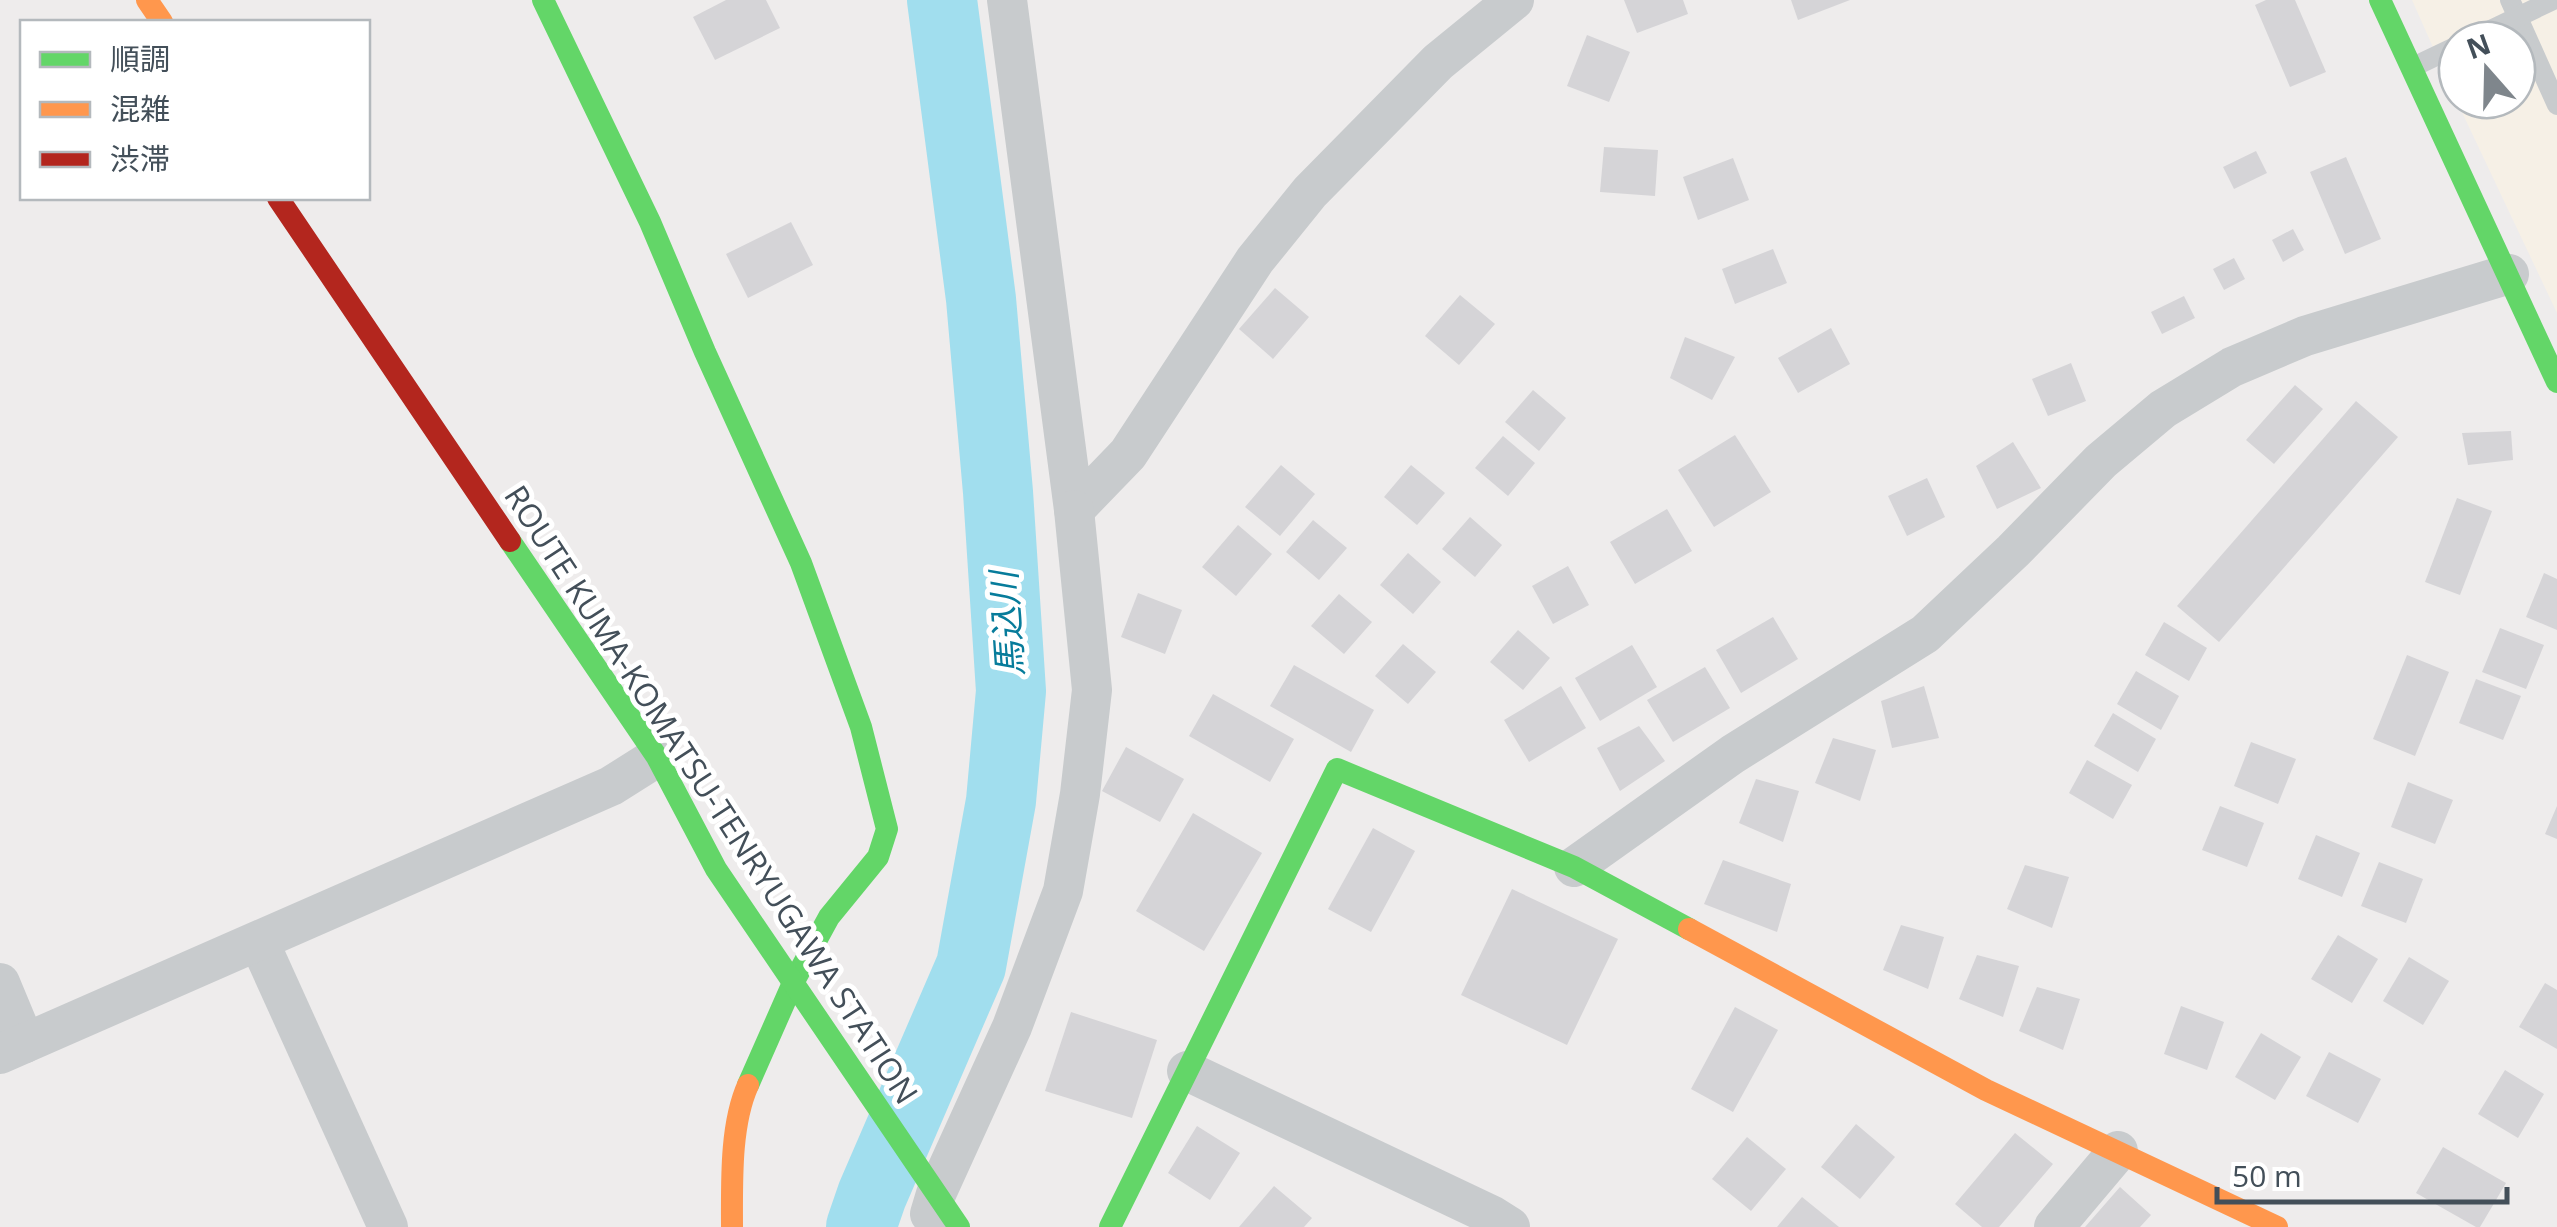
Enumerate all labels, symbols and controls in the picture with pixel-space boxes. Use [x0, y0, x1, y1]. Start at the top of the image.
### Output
legend [20, 20, 370, 200]
north arrow [2437, 20, 2537, 120]
text: N [2461, 24, 2495, 67]
text: 順調 [110, 38, 170, 79]
text: 混雑 [110, 88, 170, 129]
text: 渋滞 [110, 138, 170, 179]
street label: ROUTE KUMA-KOMATSU-TENRYUGAWA STATION [495, 476, 929, 1112]
water label: 馬込川 [979, 566, 1033, 678]
scale bar [2217, 1142, 2507, 1204]
text: 50 m [2232, 1155, 2302, 1196]

